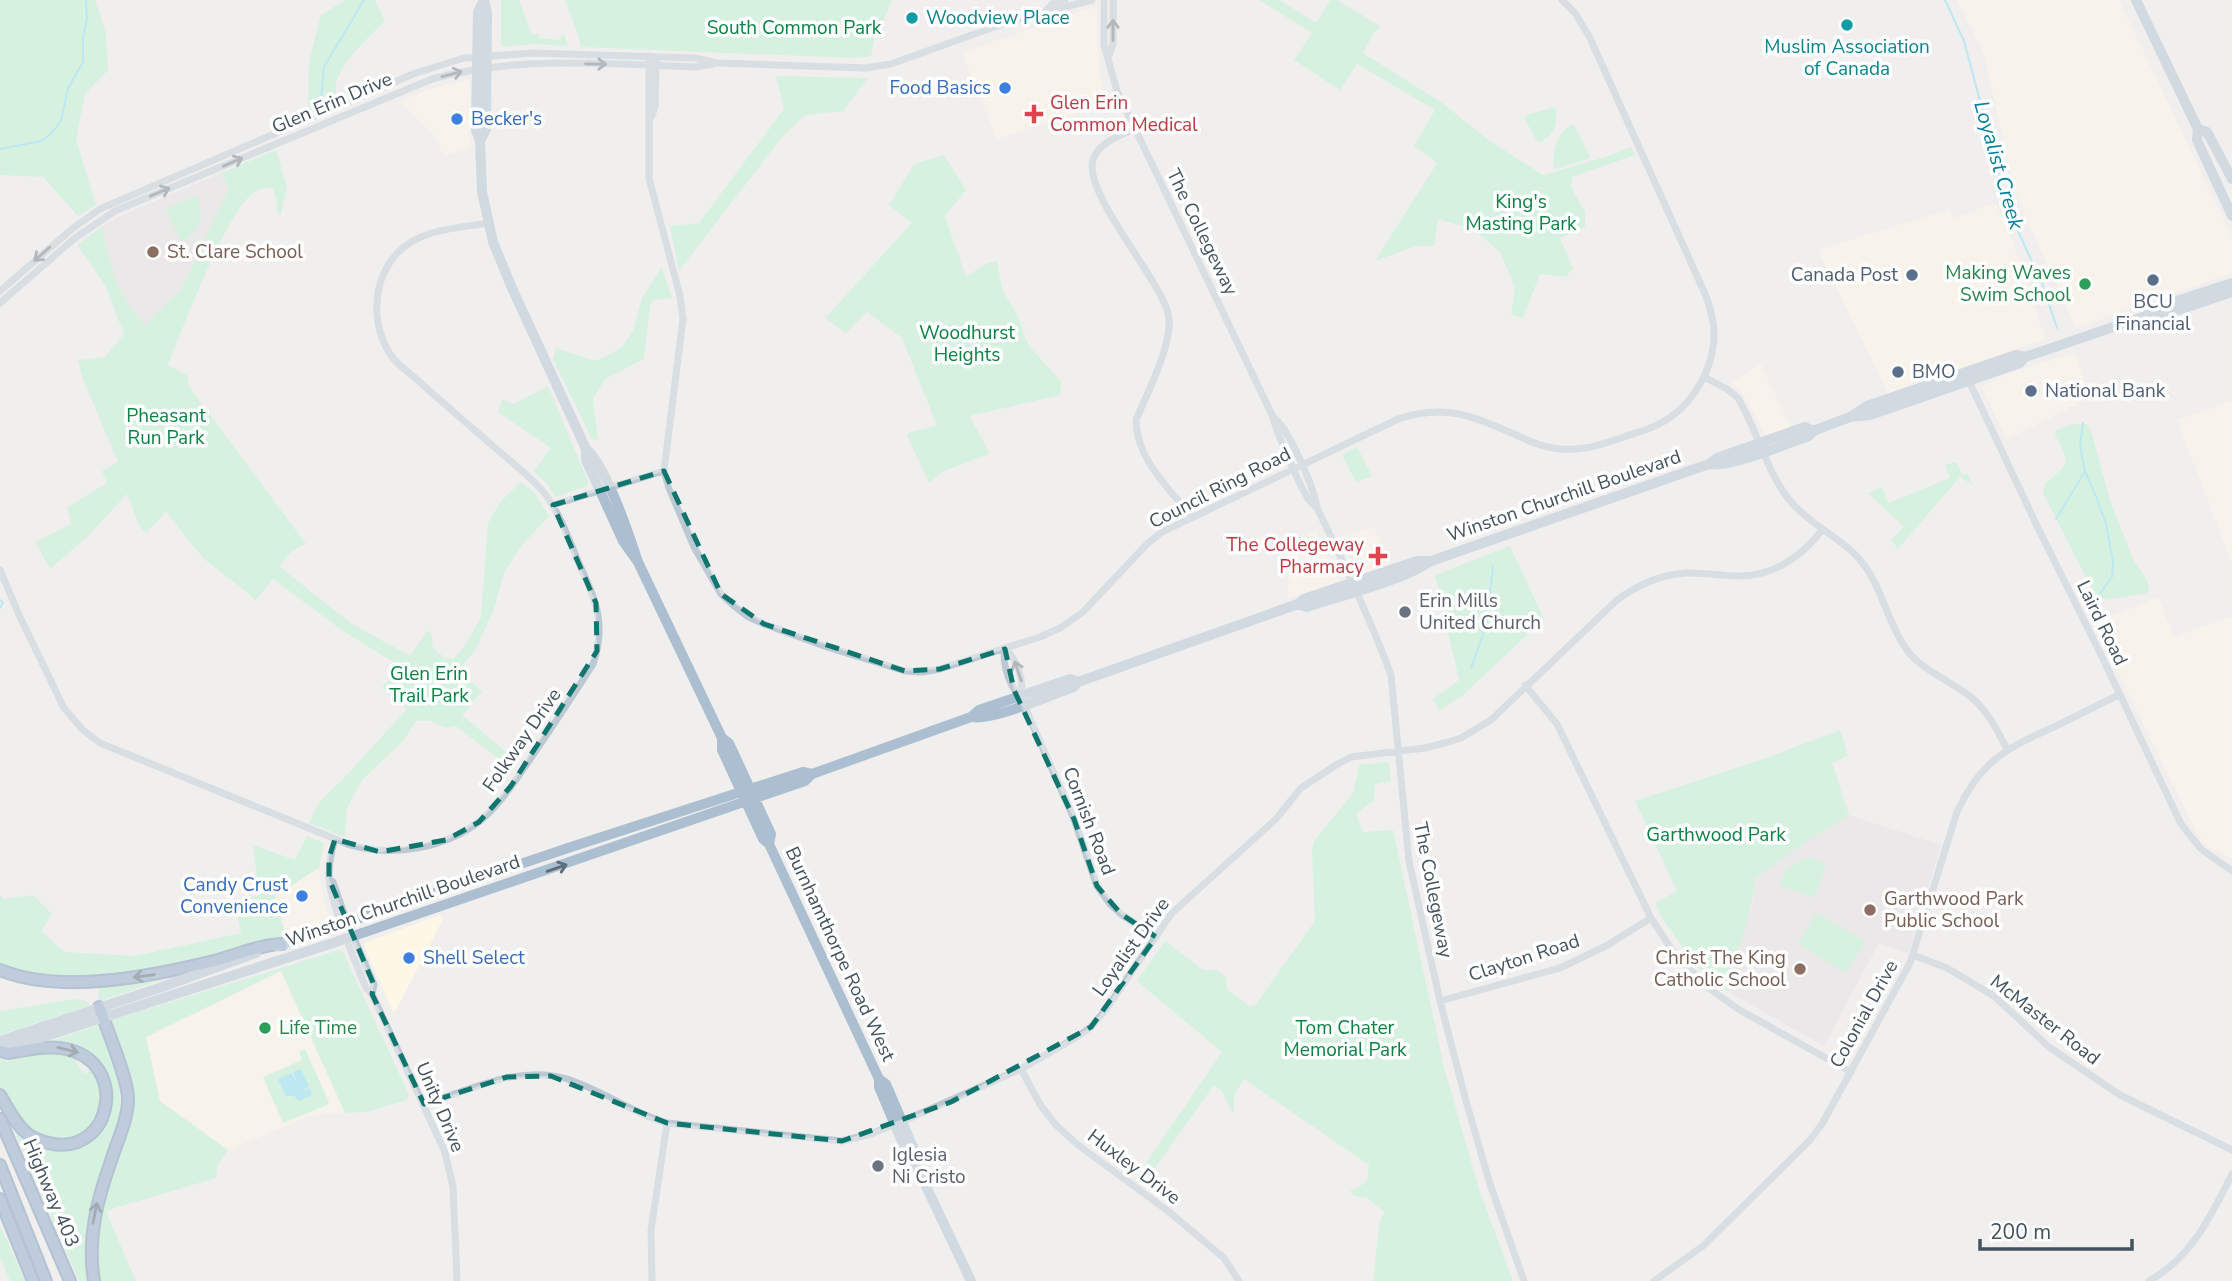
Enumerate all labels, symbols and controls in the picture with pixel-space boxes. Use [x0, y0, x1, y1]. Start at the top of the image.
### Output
place label: Woodview Place [926, 5, 1070, 31]
marker: Woodview Place [904, 10, 920, 26]
park label: South Common Park [707, 15, 882, 41]
marker: Muslim Association of Canada [1839, 17, 1855, 33]
one-way arrow [1106, 18, 1120, 41]
place label: Muslim Association of Canada [1764, 34, 1930, 82]
one-way arrow [584, 57, 607, 70]
street label: Glen Erin Drive [268, 66, 396, 140]
one-way arrow [440, 67, 463, 80]
place label: Food Basics [889, 75, 991, 101]
marker: Food Basics [997, 80, 1013, 96]
place label: Glen Erin Common Medical [1050, 90, 1198, 138]
water label: Loyalist Creek [1967, 97, 2031, 233]
marker: Glen Erin Common Medical [1024, 104, 1044, 124]
place label: Becker's [471, 106, 542, 132]
marker: Becker's [449, 111, 465, 127]
one-way arrow [222, 154, 244, 167]
street label: The Collegeway [1160, 164, 1244, 300]
one-way arrow [149, 185, 171, 198]
park label: King's Masting Park [1465, 189, 1577, 237]
place label: St. Clare School [167, 239, 303, 265]
marker: St. Clare School [145, 244, 161, 260]
one-way arrow [33, 246, 51, 262]
place label: Making Waves Swim School [1945, 260, 2071, 308]
place label: Canada Post [1791, 262, 1898, 288]
marker: Canada Post [1904, 267, 1920, 283]
marker: BCU Financial [2145, 272, 2161, 288]
marker: Making Waves Swim School [2077, 276, 2093, 292]
place label: BCU Financial [2115, 289, 2191, 337]
park label: Woodhurst Heights [919, 320, 1015, 368]
place label: BMO [1912, 359, 1956, 385]
marker: BMO [1890, 364, 1906, 380]
place label: National Bank [2045, 378, 2166, 404]
marker: National Bank [2023, 383, 2039, 399]
park label: Pheasant Run Park [126, 403, 206, 451]
street label: Council Ring Road [1145, 441, 1295, 535]
street label: Winston Churchill Boulevard [1443, 444, 1685, 548]
place label: The Collegeway Pharmacy [1226, 532, 1364, 580]
marker: The Collegeway Pharmacy [1370, 548, 1386, 564]
street label: Laird Road [2070, 576, 2134, 670]
place label: Erin Mills United Church [1419, 588, 1541, 636]
marker: Erin Mills United Church [1397, 604, 1413, 620]
one-way arrow [1011, 660, 1023, 682]
park label: Glen Erin Trail Park [389, 661, 469, 709]
street label: Folkway Drive [477, 683, 567, 797]
street label: Cornish Road [1056, 763, 1122, 879]
street label: The Collegeway [1407, 820, 1459, 960]
park label: Garthwood Park [1646, 822, 1786, 848]
street label: Burnhamthorpe Road West [779, 843, 901, 1066]
street label: Winston Churchill Boulevard [282, 849, 524, 953]
one-way arrow [545, 860, 567, 873]
place label: Candy Crust Convenience [180, 872, 288, 920]
place label: Garthwood Park Public School [1884, 886, 2024, 934]
marker: Candy Crust Convenience [294, 888, 310, 904]
street label: Loyalist Drive [1086, 892, 1176, 1002]
marker: Garthwood Park Public School [1862, 902, 1878, 918]
street label: Clayton Road [1465, 928, 1583, 988]
place label: Shell Select [423, 945, 525, 971]
place label: Christ The King Catholic School [1654, 945, 1786, 993]
marker: Shell Select [401, 950, 417, 966]
street label: Colonial Drive [1824, 955, 1904, 1073]
marker: Christ The King Catholic School [1792, 961, 1808, 977]
one-way arrow [133, 969, 156, 982]
street label: McMaster Road [1985, 969, 2105, 1071]
place label: Life Time [279, 1015, 357, 1041]
park label: Tom Chater Memorial Park [1284, 1015, 1407, 1063]
marker: Life Time [257, 1020, 273, 1036]
one-way arrow [56, 1044, 79, 1058]
street label: Unity Drive [409, 1058, 471, 1156]
street label: Huxley Drive [1082, 1123, 1186, 1211]
street label: Highway 403 [17, 1135, 85, 1251]
place label: Iglesia Ni Cristo [892, 1142, 966, 1190]
marker: Iglesia Ni Cristo [870, 1158, 886, 1174]
one-way arrow [89, 1202, 103, 1225]
scale bar [1980, 1208, 2132, 1252]
text: 200 m [1990, 1218, 2051, 1246]

